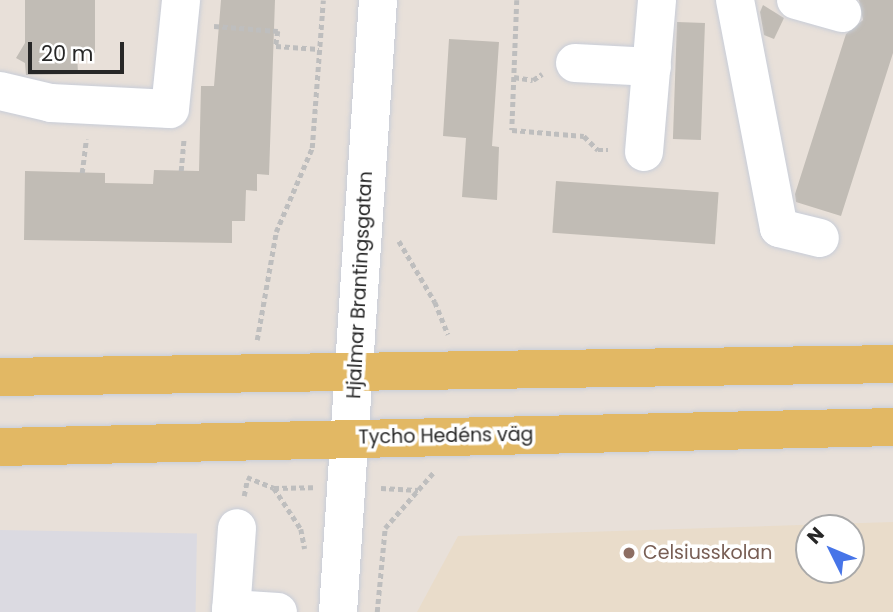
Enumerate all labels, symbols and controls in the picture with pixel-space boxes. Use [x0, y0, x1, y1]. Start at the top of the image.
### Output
scale bar [32, 28, 128, 72]
text: 20 m [41, 39, 94, 68]
street label: Hjalmar Brantingsgatan [343, 171, 377, 399]
street label: Tycho Hedéns väg [358, 423, 534, 449]
north arrow [795, 514, 865, 584]
text: N [801, 521, 830, 550]
place label: Celsiusskolan [643, 542, 772, 564]
marker: Celsiusskolan [621, 545, 637, 561]

